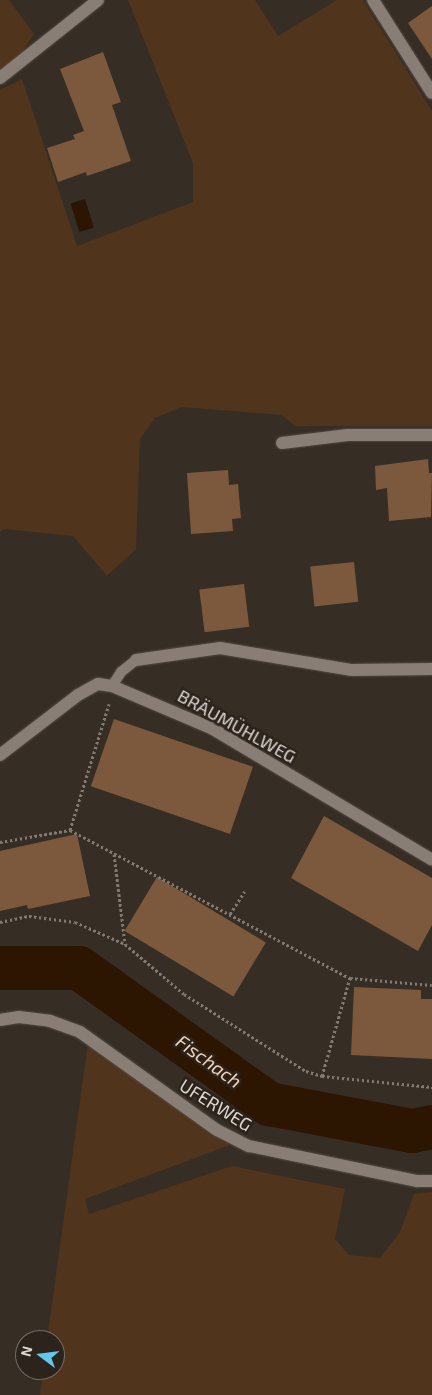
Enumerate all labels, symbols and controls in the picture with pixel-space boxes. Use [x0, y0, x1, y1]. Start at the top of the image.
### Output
street label: BRÄUMÜHLWEG [174, 685, 300, 767]
water label: Fischach [172, 1030, 246, 1092]
street label: UFERWEG [176, 1074, 256, 1136]
north arrow [15, 1330, 65, 1380]
text: N [16, 1344, 36, 1358]

